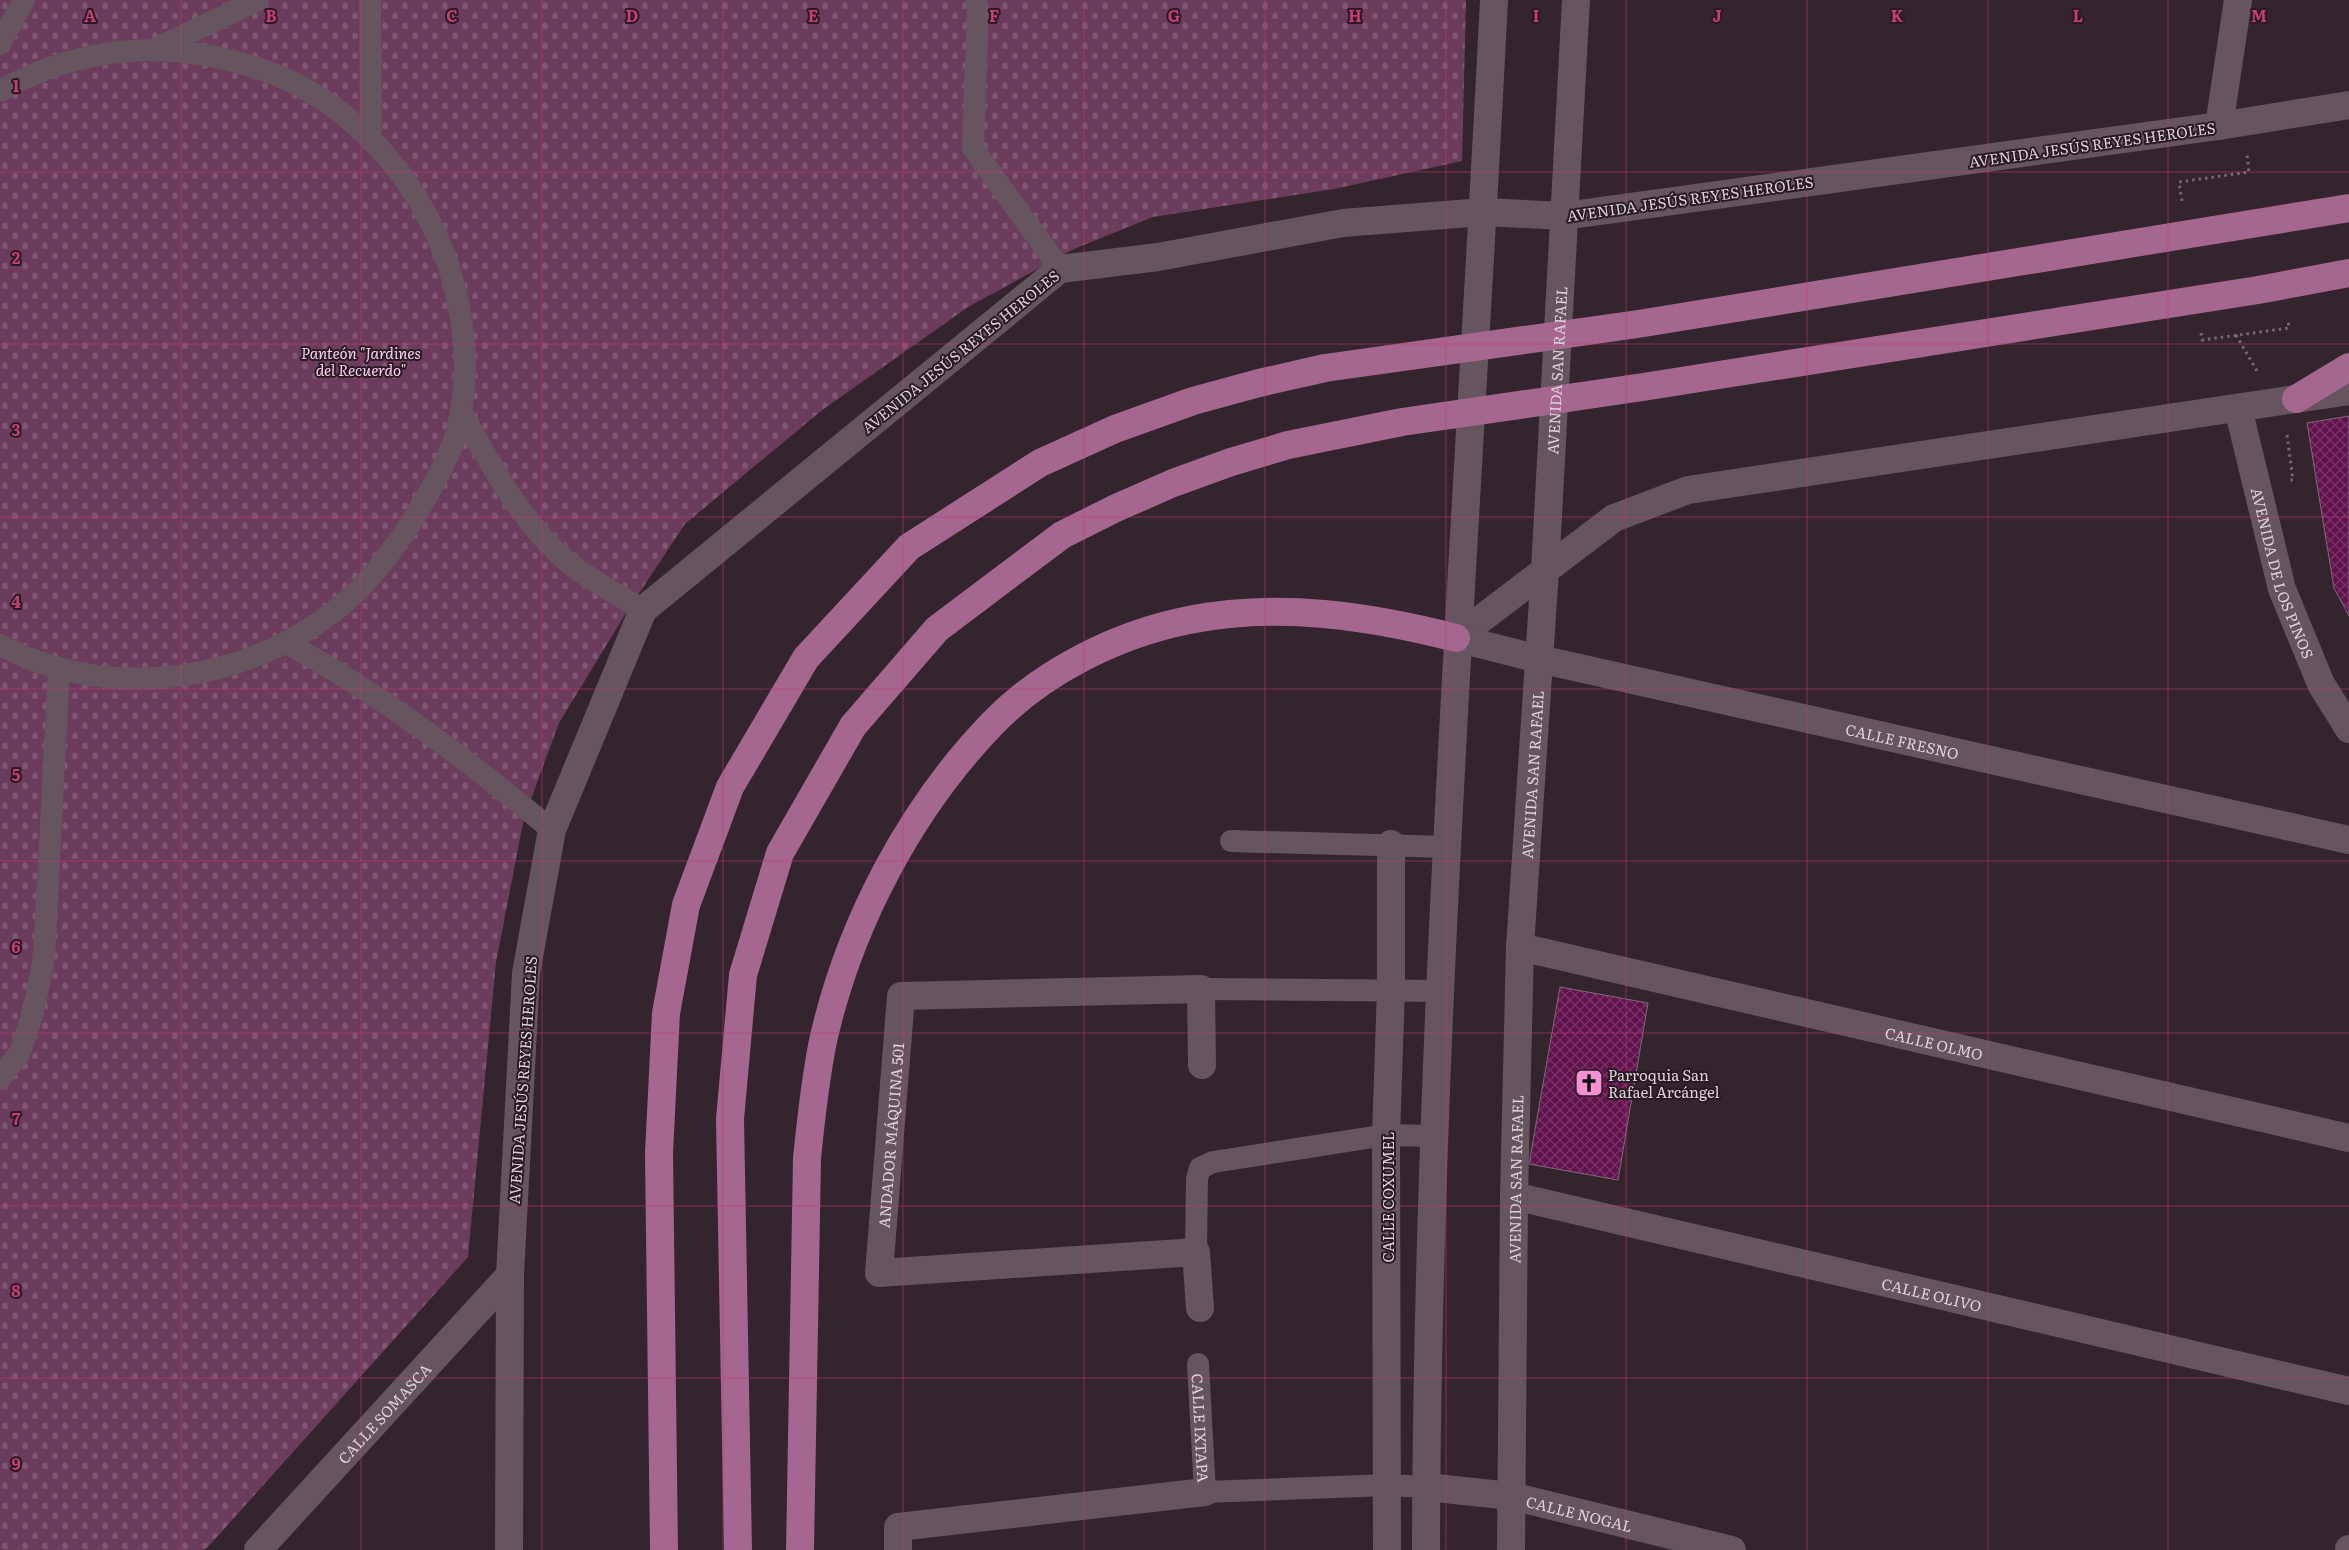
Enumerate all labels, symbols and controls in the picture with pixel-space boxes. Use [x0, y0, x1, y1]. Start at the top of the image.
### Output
text: A [84, 3, 96, 27]
text: B [265, 3, 277, 27]
text: C [446, 3, 458, 27]
text: D [626, 3, 638, 27]
text: E [808, 3, 819, 27]
text: F [989, 3, 999, 27]
text: G [1168, 3, 1180, 27]
text: H [1348, 3, 1362, 27]
text: I [1533, 3, 1539, 27]
text: J [1712, 3, 1722, 27]
text: K [1891, 3, 1904, 27]
text: L [2073, 3, 2083, 27]
text: M [2251, 3, 2267, 27]
text: 1 [13, 73, 20, 97]
street label: AVENIDA JESÚS REYES HEROLES [1967, 115, 2217, 173]
street label: AVENIDA JESÚS REYES HEROLES [1565, 169, 1815, 227]
text: 2 [12, 245, 21, 269]
street label: AVENIDA JESÚS REYES HEROLES [856, 264, 1064, 438]
street label: AVENIDA SAN RAFAEL [1540, 285, 1572, 455]
park label: Panteón "Jardines del Recuerdo" [301, 341, 421, 381]
text: 3 [12, 417, 21, 441]
street label: AVENIDA DE LOS PINOS [2246, 485, 2321, 662]
text: 4 [11, 589, 21, 613]
street label: AVENIDA SAN RAFAEL [1514, 690, 1548, 859]
street label: CALLE FRESNO [1844, 716, 1961, 764]
text: 5 [12, 762, 21, 786]
text: 6 [11, 934, 21, 958]
street label: AVENIDA JESÚS REYES HEROLES [502, 955, 542, 1205]
street label: CALLE OLMO [1883, 1020, 1985, 1065]
street label: ANDADOR MÁQUINA 501 [871, 1042, 909, 1229]
place label: Parroquia San Rafael Arcángel [1608, 1063, 1720, 1103]
church icon: Parroquia San Rafael Arcángel [1574, 1068, 1604, 1098]
street label: AVENIDA SAN RAFAEL [1502, 1094, 1528, 1263]
text: 7 [12, 1106, 21, 1130]
street label: CALLE COXUMEL [1376, 1132, 1399, 1262]
street label: CALLE OLIVO [1879, 1271, 1984, 1316]
text: 8 [11, 1278, 21, 1302]
street label: CALLE SOMASCA [332, 1357, 436, 1468]
street label: CALLE IXTAPA [1187, 1373, 1216, 1483]
text: 9 [11, 1451, 21, 1475]
street label: CALLE NOGAL [1524, 1489, 1635, 1537]

